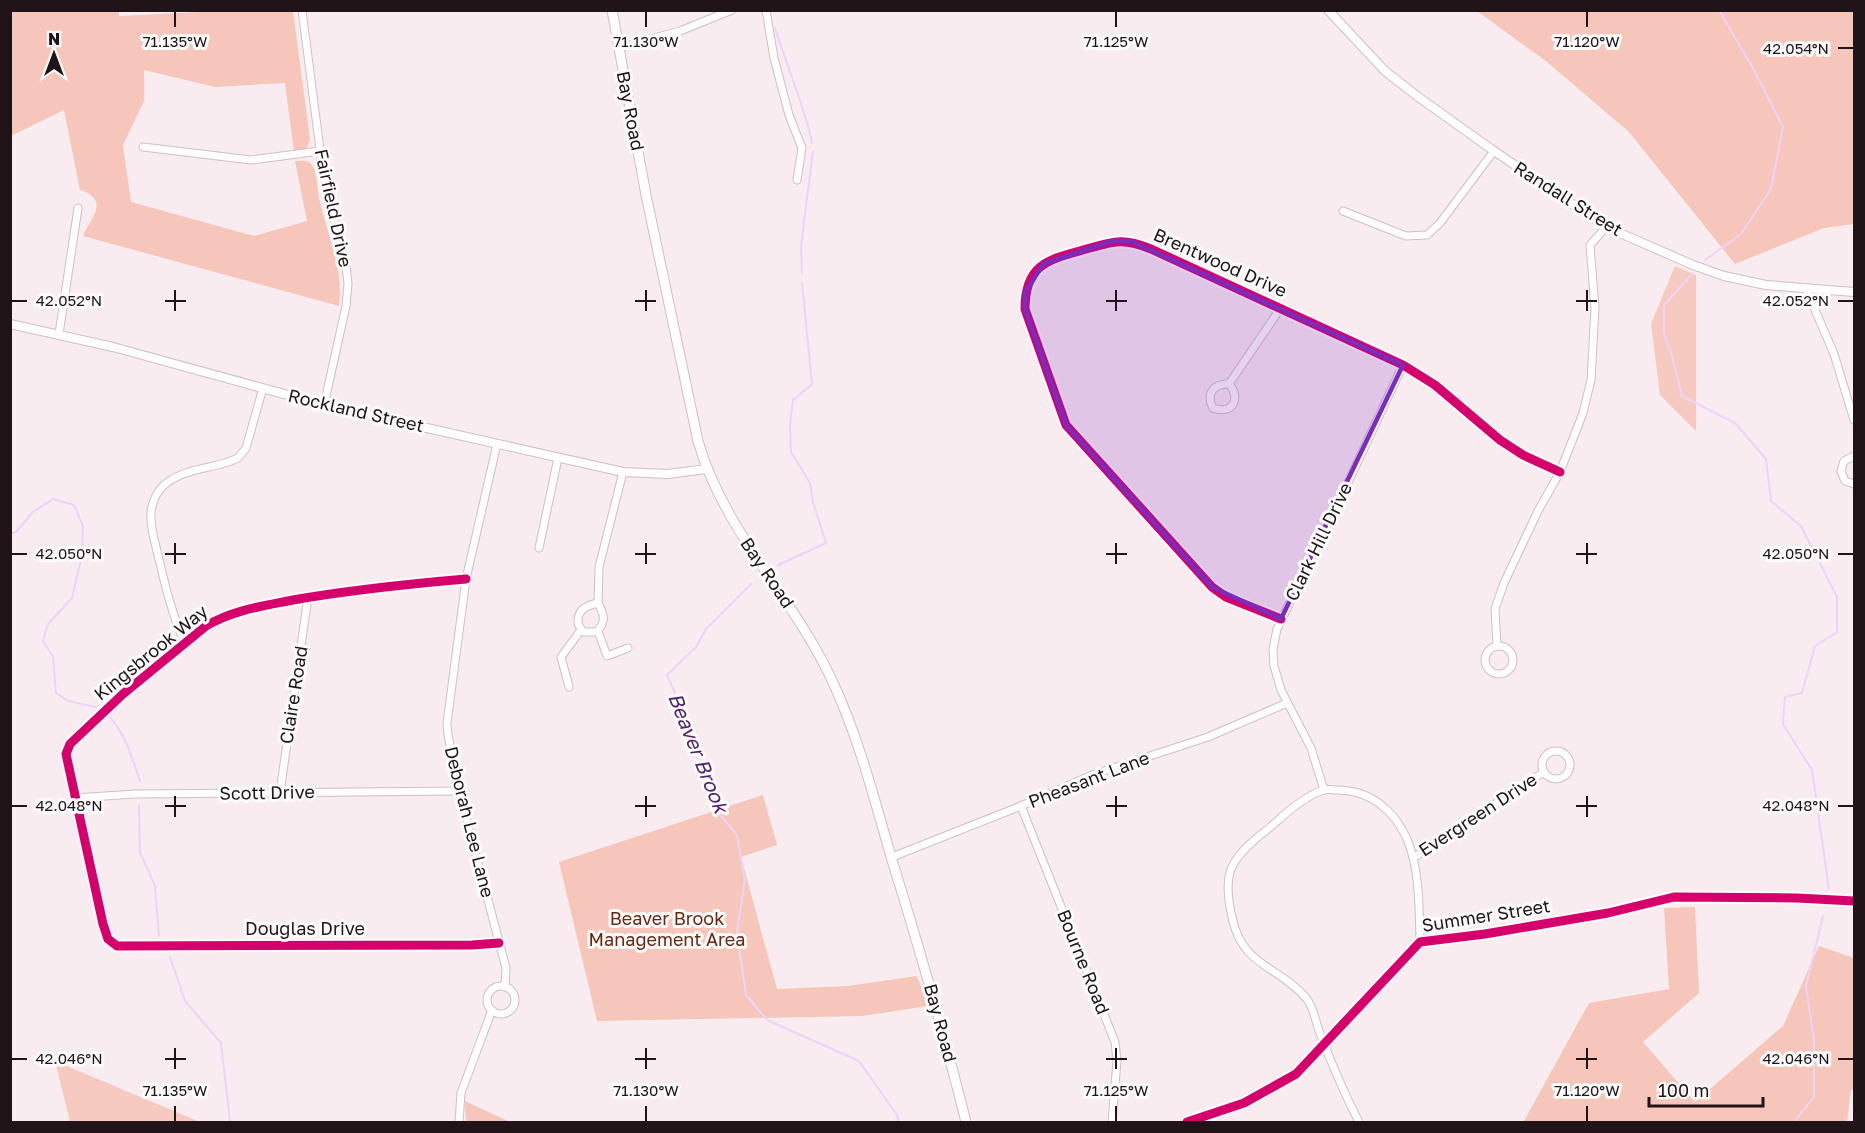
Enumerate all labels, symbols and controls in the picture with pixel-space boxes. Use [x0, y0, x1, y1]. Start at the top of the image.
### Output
north arrow [24, 24, 84, 84]
text: N [48, 29, 60, 49]
text: 71.135°W [143, 32, 207, 50]
text: 71.130°W [613, 32, 679, 50]
text: 71.125°W [1084, 32, 1148, 50]
text: 71.120°W [1554, 32, 1620, 50]
text: 42.054°N [1763, 39, 1829, 57]
street label: Bay Road [612, 69, 649, 152]
street label: Fairfield Drive [311, 147, 357, 269]
street label: Randall Street [1510, 156, 1627, 240]
street label: Brentwood Drive [1150, 223, 1291, 301]
text: 42.052°N [36, 291, 102, 309]
text: 42.052°N [1763, 291, 1829, 309]
street label: Rockland Street [286, 384, 426, 436]
street label: Clark Hill Drive [1280, 479, 1356, 604]
street label: Bay Road [736, 533, 799, 612]
text: 42.050°N [36, 544, 102, 562]
text: 42.050°N [1763, 544, 1829, 562]
street label: Kingsbrook Way [89, 600, 212, 705]
street label: Claire Road [274, 644, 312, 745]
water label: Beaver Brook [664, 689, 735, 819]
street label: Deborah Lee Lane [441, 744, 499, 900]
street label: Pheasant Lane [1025, 746, 1152, 812]
street label: Evergreen Drive [1414, 768, 1541, 861]
street label: Scott Drive [219, 780, 315, 804]
text: 42.048°N [35, 796, 103, 814]
text: 42.048°N [1762, 796, 1830, 814]
street label: Summer Street [1420, 894, 1552, 936]
street label: Bourne Road [1053, 906, 1115, 1017]
park label: Beaver Brook Management Area [589, 907, 745, 950]
street label: Douglas Drive [245, 917, 365, 939]
street label: Bay Road [920, 981, 962, 1064]
text: 42.046°N [35, 1049, 103, 1067]
text: 42.046°N [1762, 1049, 1830, 1067]
scale bar [1649, 1070, 1763, 1108]
text: 100 m [1658, 1079, 1709, 1101]
text: 71.135°W [143, 1081, 207, 1099]
text: 71.130°W [613, 1081, 679, 1099]
text: 71.125°W [1084, 1081, 1148, 1099]
text: 71.120°W [1554, 1081, 1620, 1099]

